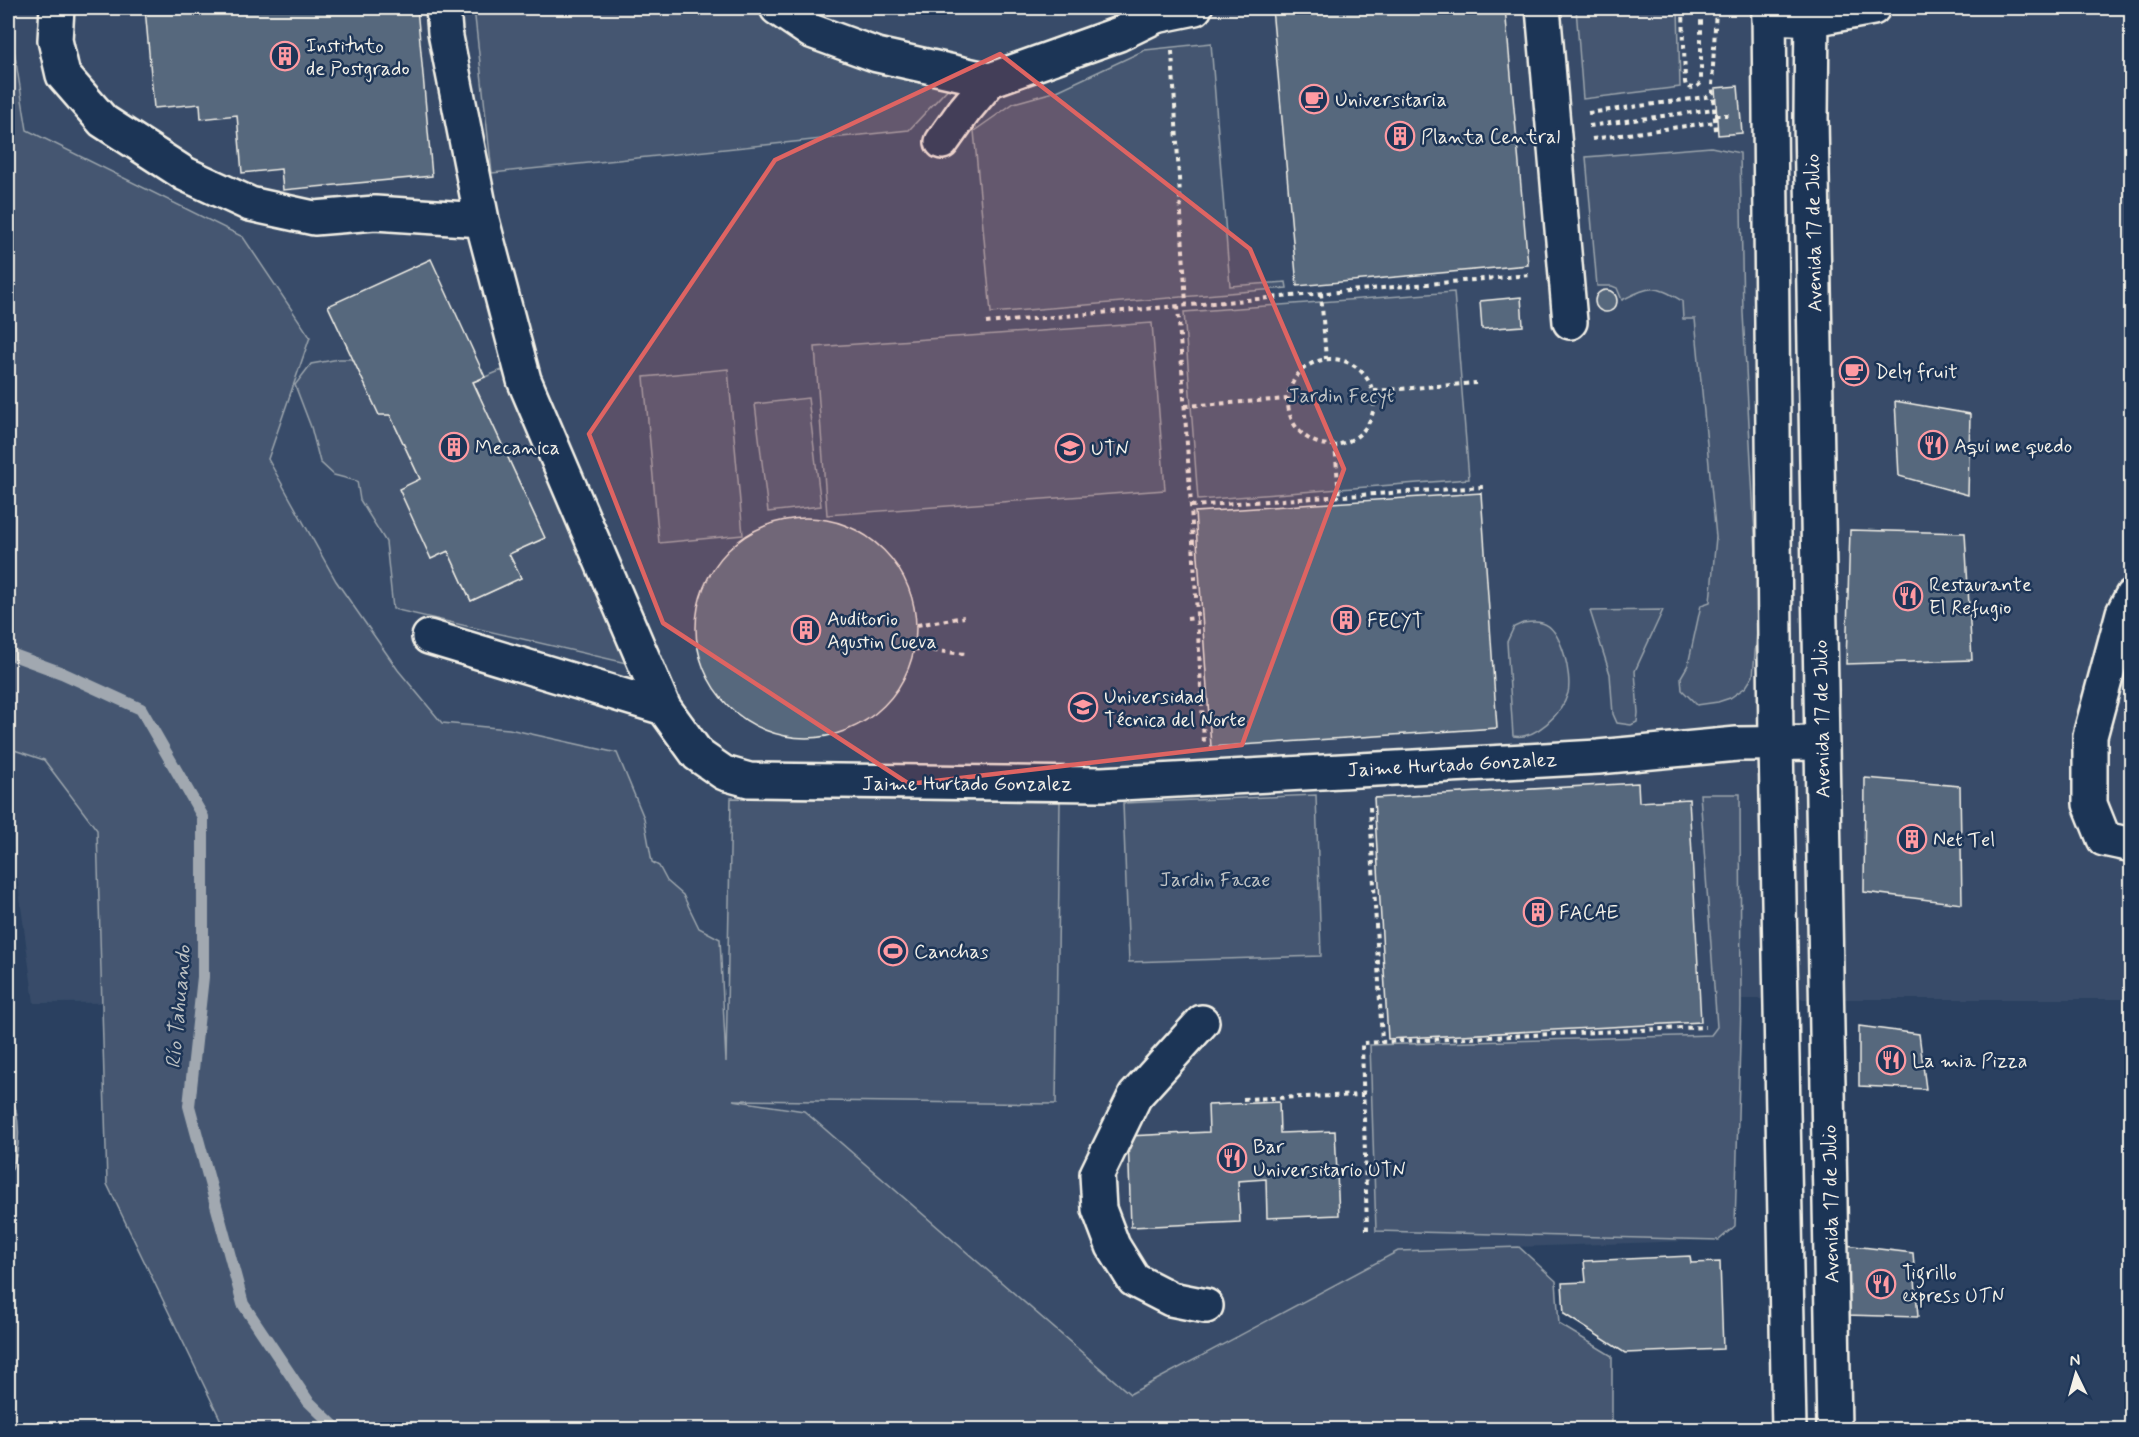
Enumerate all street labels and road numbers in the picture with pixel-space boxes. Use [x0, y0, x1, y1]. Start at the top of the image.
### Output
street label: Avenida 17 de Julio [1800, 154, 1829, 312]
street label: Avenida 17 de Julio [1808, 640, 1837, 798]
street label: Jaime Hurtado Gonzalez [1347, 747, 1558, 784]
street label: Jaime Hurtado Gonzalez [862, 771, 1072, 798]
street label: Avenida 17 de Julio [1817, 1125, 1846, 1283]

